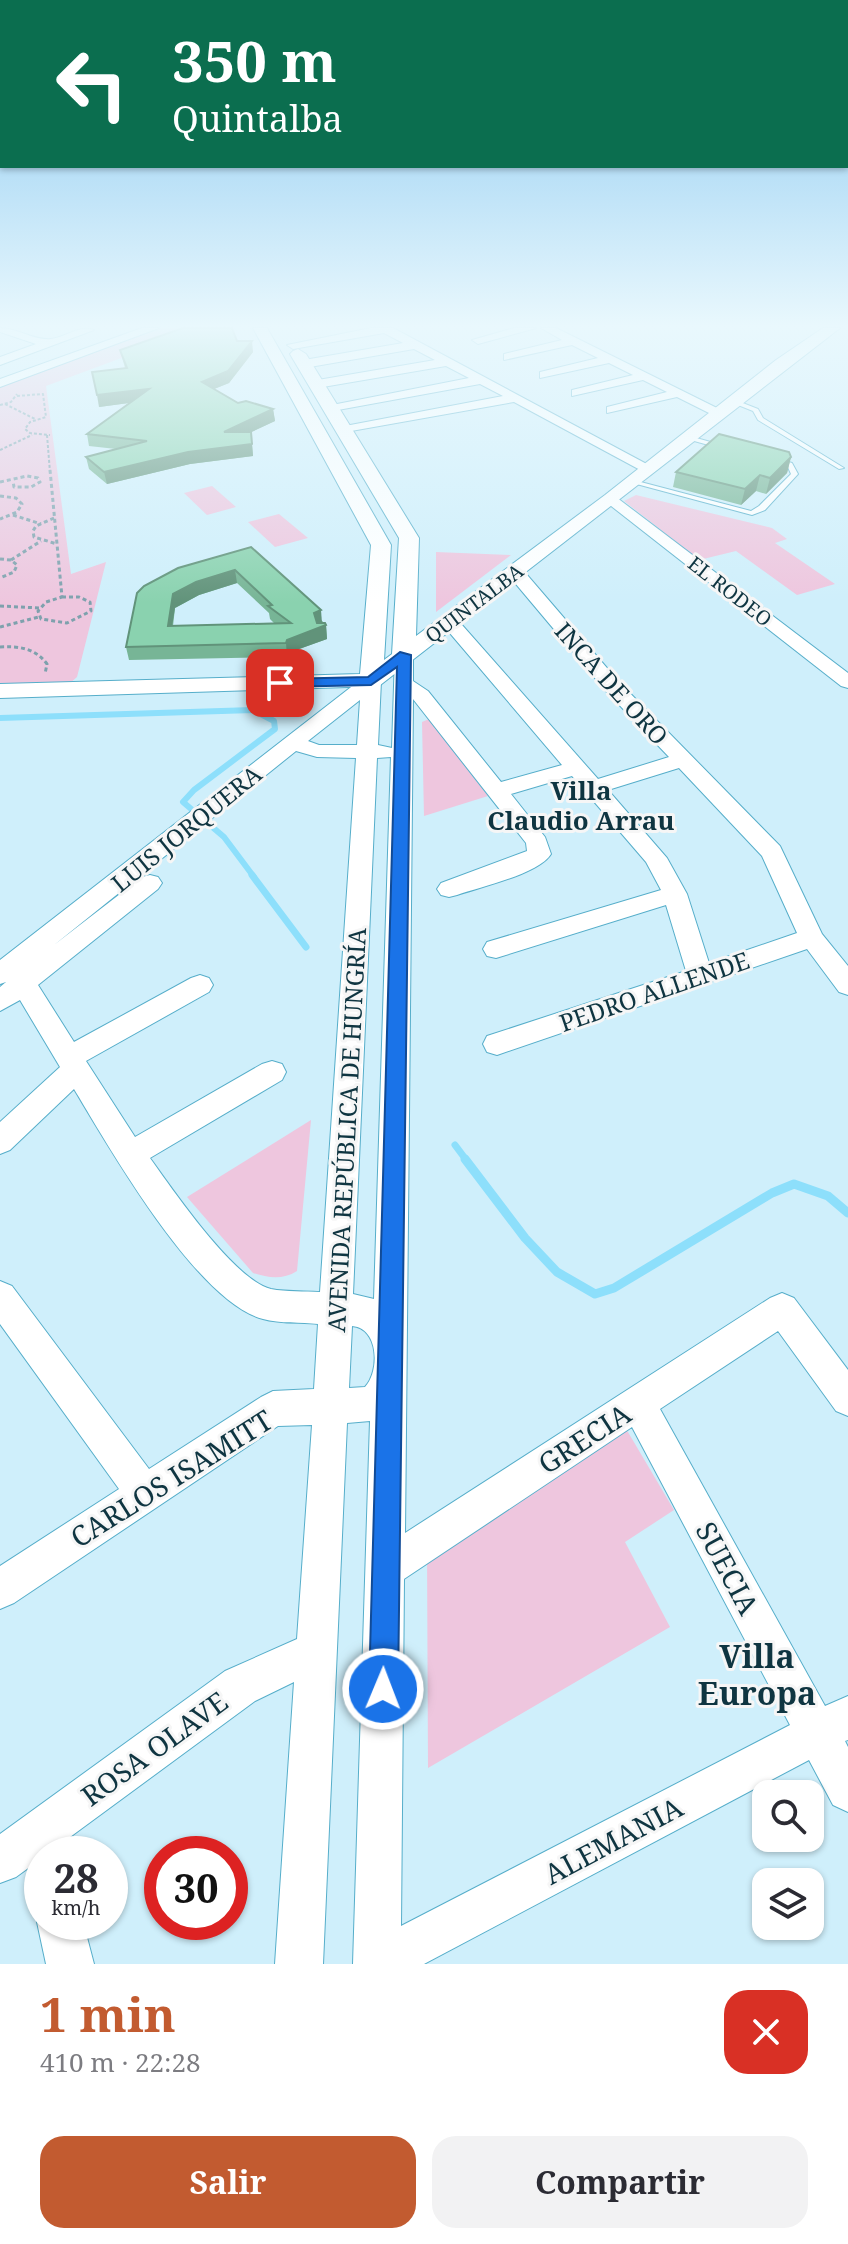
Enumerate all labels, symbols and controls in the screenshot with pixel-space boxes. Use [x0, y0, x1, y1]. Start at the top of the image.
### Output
text: 350 m [172, 22, 337, 98]
icon: left [40, 32, 144, 136]
text: Quintalba [172, 94, 343, 143]
street label: EL RODEO [682, 550, 778, 632]
street label: QUINTALBA [419, 557, 529, 649]
street label: INCA DE ORO [548, 615, 676, 751]
pin [246, 649, 314, 717]
icon: arrive [258, 661, 302, 705]
street label: LUIS JORQUERA [104, 757, 268, 899]
district label: Villa Claudio Arrau [487, 772, 675, 838]
street label: AVENIDA REPÚBLICA DE HUNGRÍA [319, 927, 373, 1333]
street label: PEDRO ALLENDE [555, 943, 753, 1039]
street label: GRECIA [530, 1394, 638, 1482]
street label: CARLOS ISAMITT [63, 1401, 279, 1555]
street label: SUECIA [688, 1515, 768, 1621]
district label: Villa Europa [698, 1634, 816, 1714]
position arrow [341, 1647, 425, 1731]
street label: ROSA OLAVE [73, 1682, 235, 1814]
map controls [752, 1780, 824, 1940]
button: search [752, 1780, 824, 1852]
street label: ALEMANIA [537, 1787, 689, 1892]
speed limit sign: 30 [144, 1836, 248, 1940]
text: 28 [53, 1850, 99, 1905]
button: layers [752, 1868, 824, 1940]
text: km/h [51, 1894, 101, 1921]
text: 1 min [40, 1981, 176, 2046]
button: close [724, 1990, 808, 2074]
text: 410 m · 22:28 [40, 2044, 201, 2080]
button: Salir [40, 2136, 416, 2228]
button: Compartir [432, 2136, 808, 2228]

